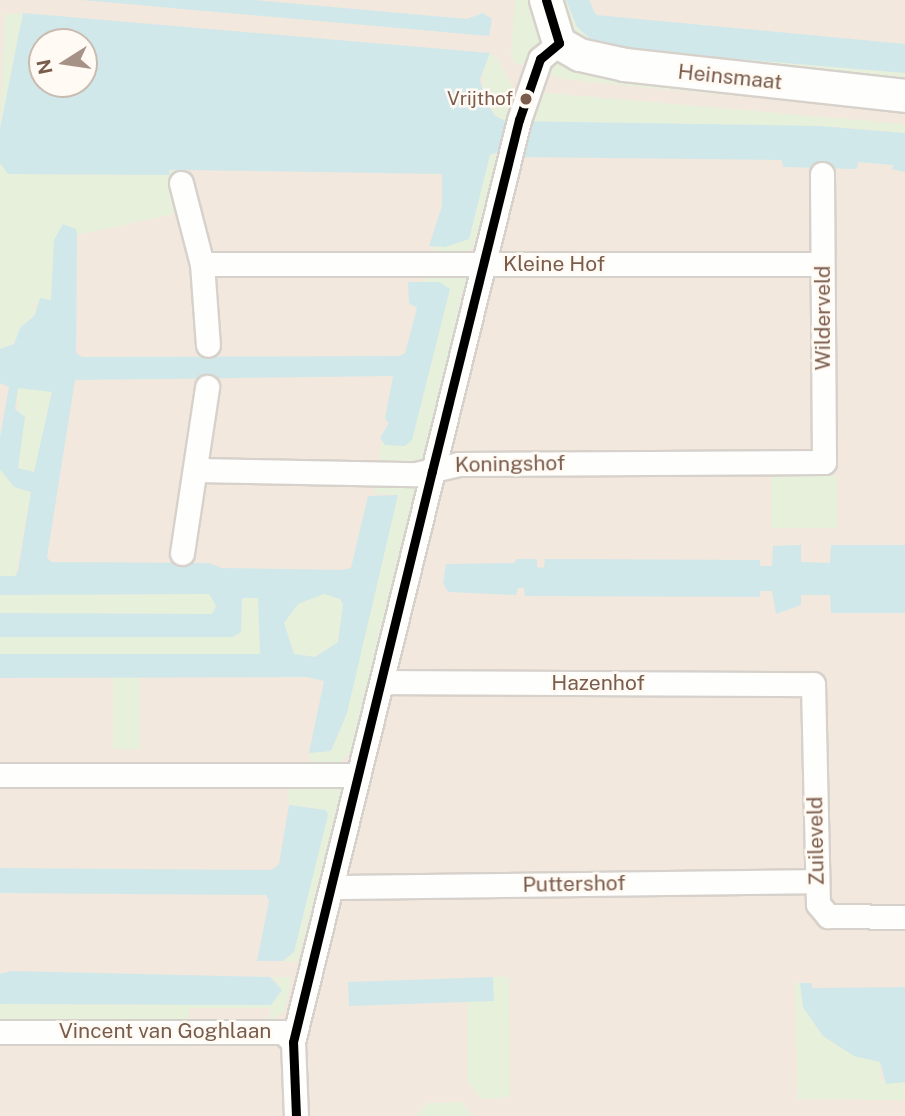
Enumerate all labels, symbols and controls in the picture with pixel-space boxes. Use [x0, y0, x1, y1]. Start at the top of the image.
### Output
north arrow [28, 28, 98, 98]
text: N [32, 57, 57, 77]
street label: Heinsmaat [677, 59, 783, 95]
place label: Vrijthof [447, 88, 513, 110]
marker: Vrijthof [519, 92, 533, 106]
street label: Kleine Hof [503, 251, 605, 277]
street label: Wilderveld [810, 266, 836, 370]
street label: Koningshof [455, 450, 565, 478]
street label: Hazenhof [551, 670, 645, 696]
street label: Zuileveld [803, 796, 829, 886]
street label: Puttershof [522, 871, 626, 897]
street label: Vincent van Goghlaan [59, 1018, 271, 1044]

